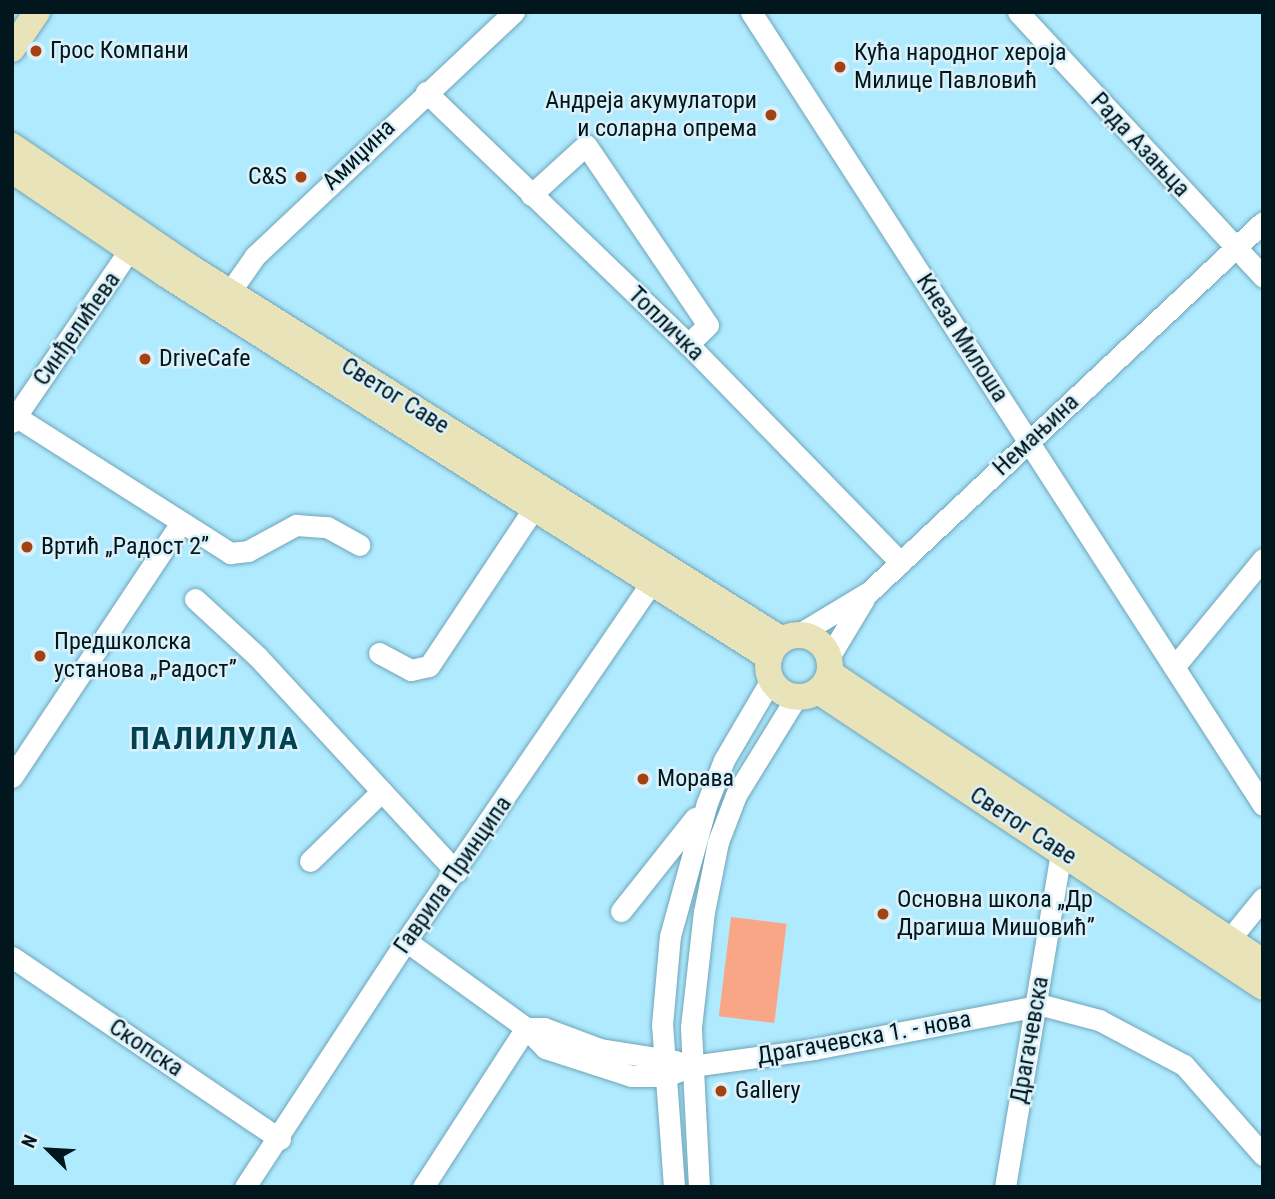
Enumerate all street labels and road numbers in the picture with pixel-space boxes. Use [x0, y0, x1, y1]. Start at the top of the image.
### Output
street label: Рада Азањца [1084, 87, 1196, 203]
street label: Амиџина [317, 113, 401, 197]
street label: Синђелићева [27, 267, 127, 391]
street label: Кнеза Милоша [910, 268, 1014, 408]
street label: Топличка [622, 281, 710, 367]
street label: Светог Саве [336, 352, 454, 440]
street label: Немањина [987, 388, 1085, 482]
street label: Светог Саве [964, 781, 1082, 871]
street label: Гаврила Принципа [388, 791, 518, 959]
street label: Драгачевска [1005, 974, 1055, 1106]
street label: Драгачевска 1. - нова [755, 1005, 973, 1071]
street label: Скопска [103, 1013, 189, 1083]

